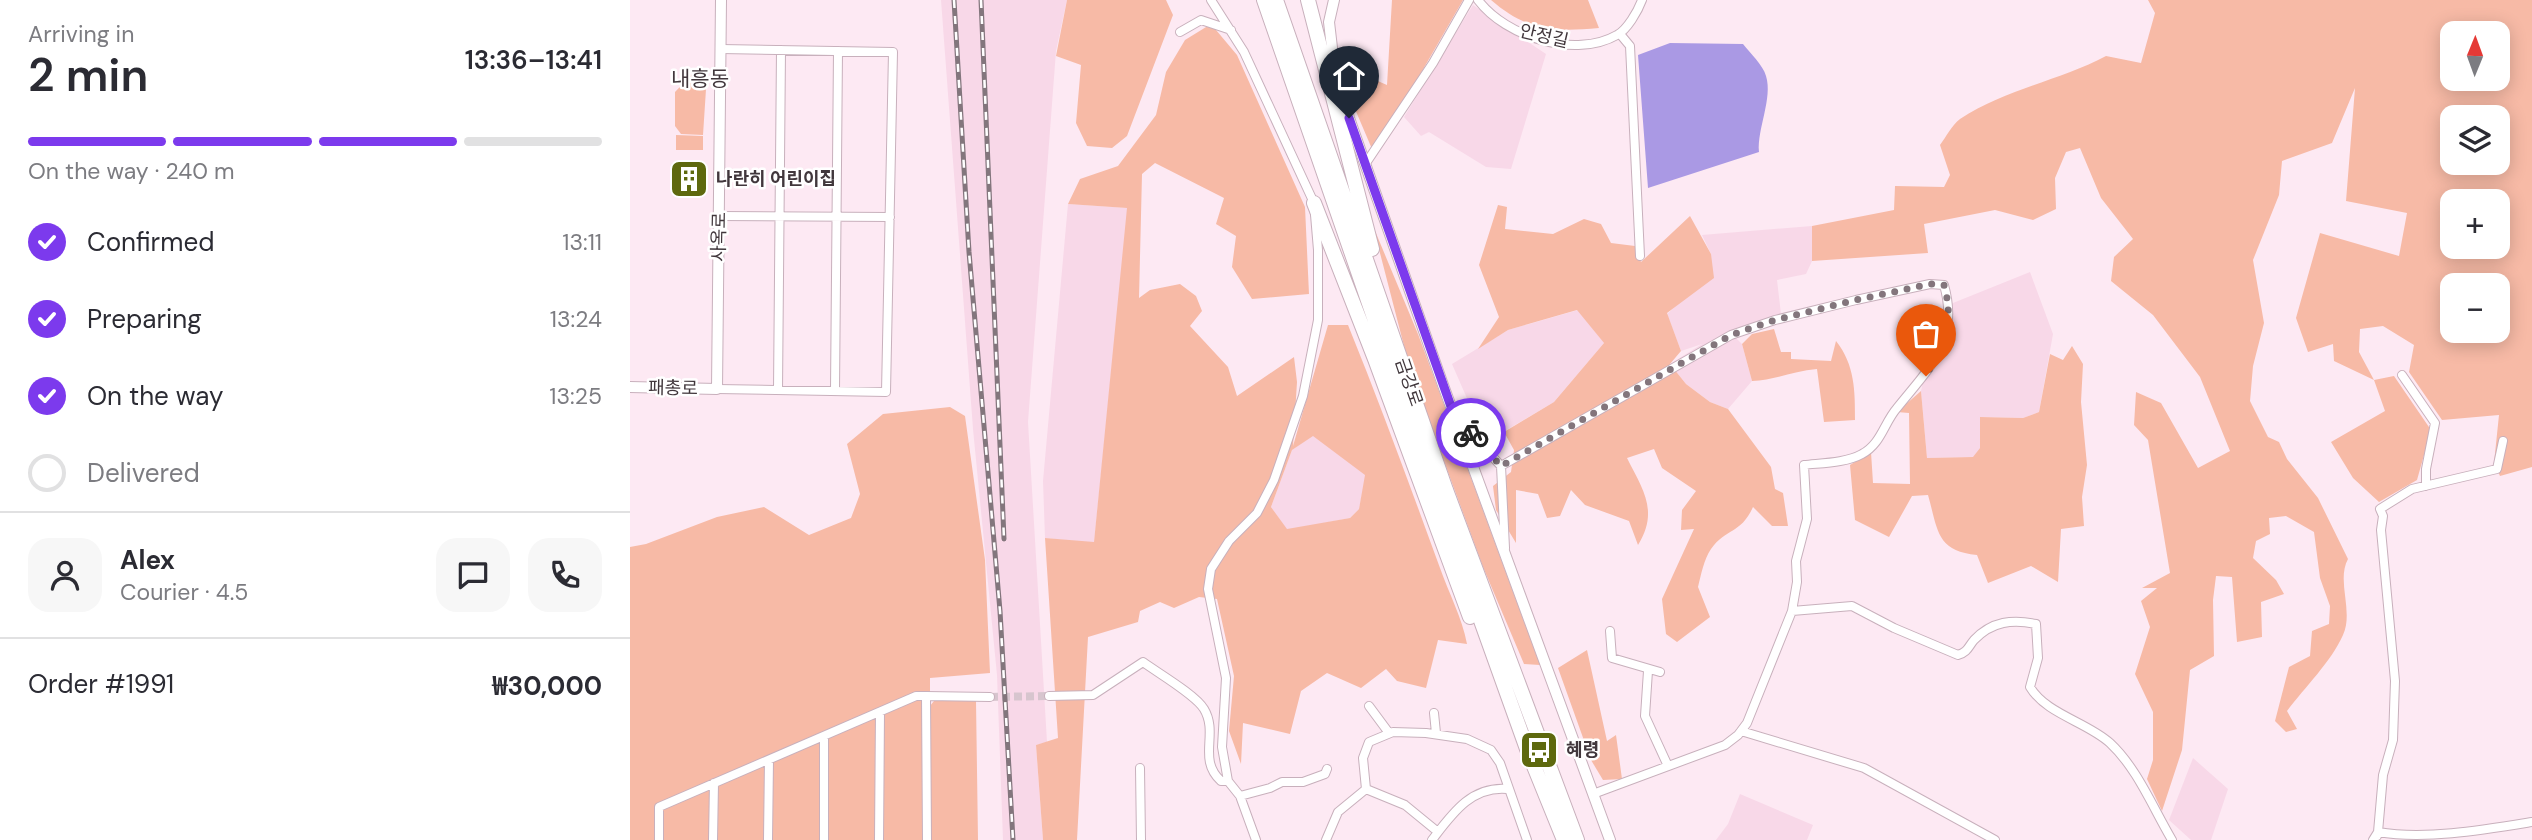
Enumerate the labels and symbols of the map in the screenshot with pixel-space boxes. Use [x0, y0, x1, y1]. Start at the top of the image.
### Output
street label: 안정길 [1517, 19, 1571, 53]
north arrow [2440, 21, 2510, 91]
pin [1319, 46, 1379, 118]
district label: 내흥동 [671, 65, 729, 93]
building icon: 나란히 어린이집 [668, 158, 710, 200]
place label: 나란히 어린이집 [716, 167, 836, 191]
street label: 사옥로 [707, 212, 731, 262]
pin [1896, 304, 1956, 376]
street label: 금강로 [1390, 355, 1428, 409]
street label: 패총로 [648, 376, 698, 400]
courier [1436, 398, 1506, 468]
bus stop icon: 혜령 [1518, 729, 1560, 771]
place label: 혜령 [1566, 738, 1599, 762]

